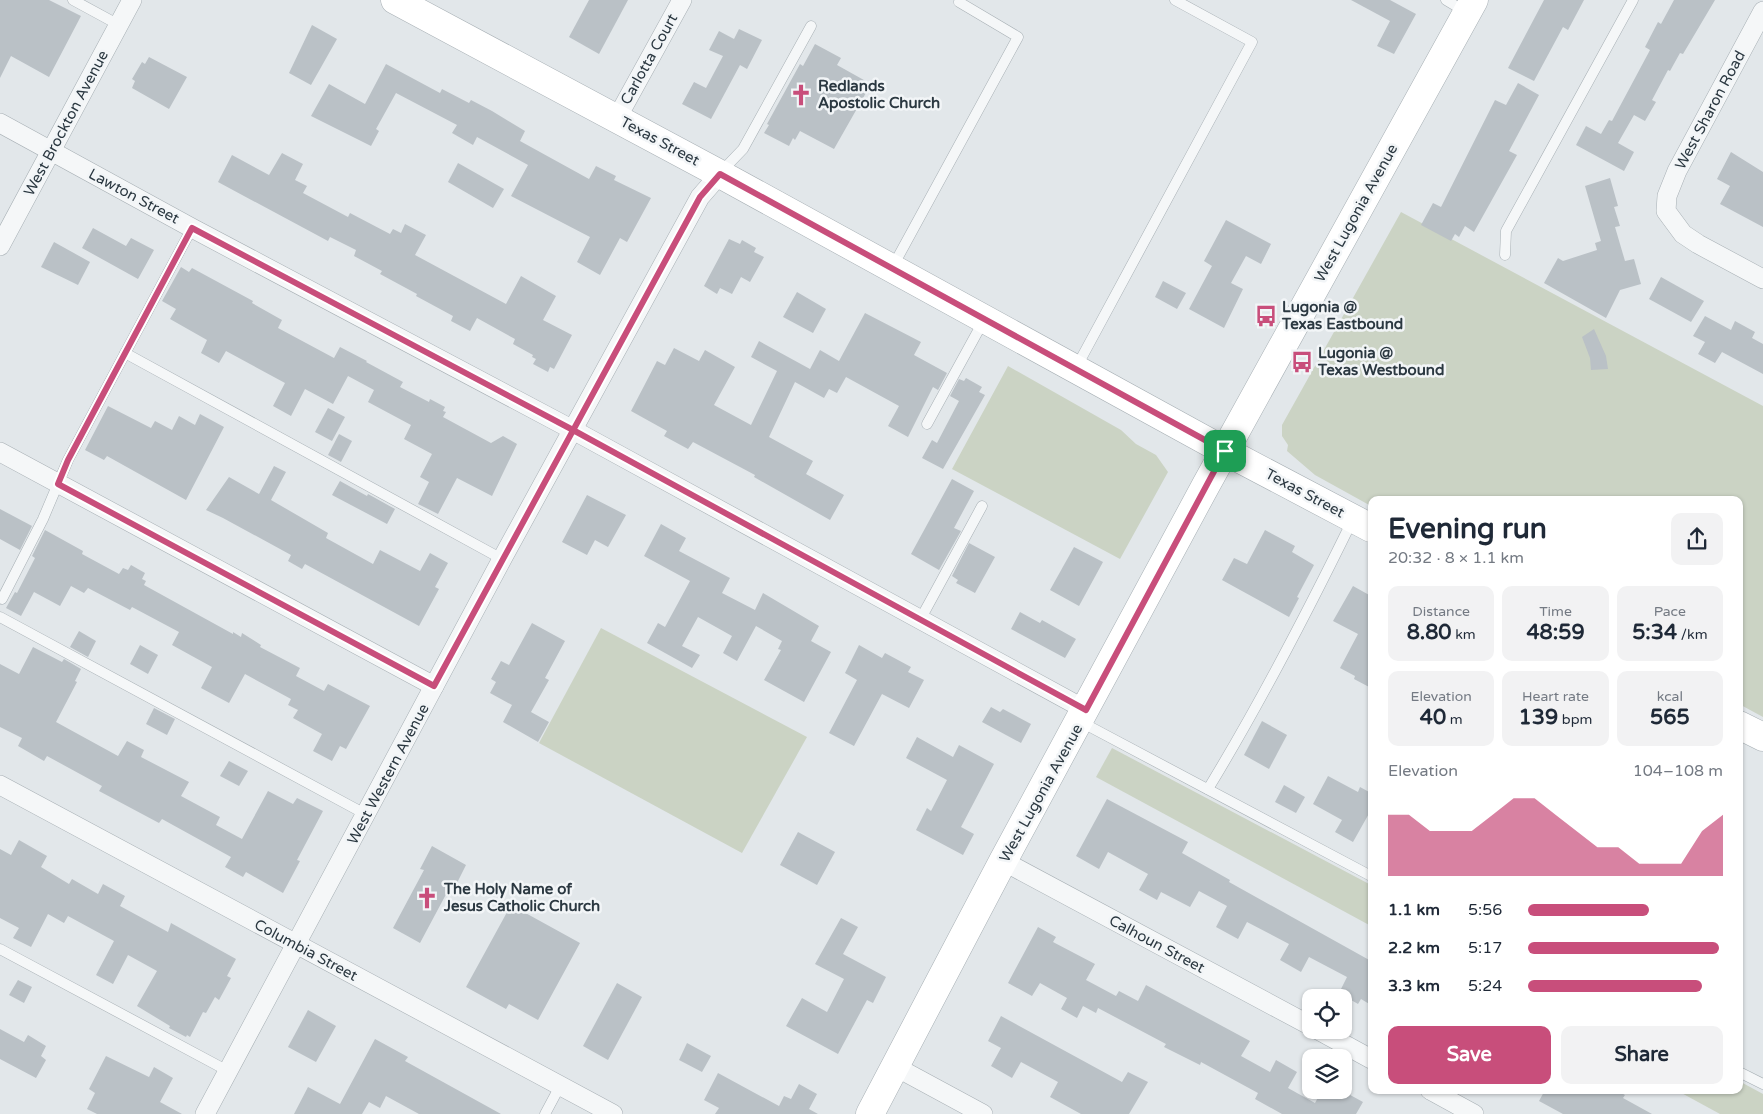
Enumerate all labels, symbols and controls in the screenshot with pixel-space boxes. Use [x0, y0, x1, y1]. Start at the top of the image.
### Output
street label: Carlotta Court [617, 10, 682, 108]
street label: West Brockton Avenue [20, 47, 112, 199]
street label: West Sharon Road [1671, 48, 1749, 172]
place label: Redlands Apostolic Church [818, 77, 940, 113]
church icon: Redlands Apostolic Church [788, 82, 814, 108]
street label: Texas Street [617, 113, 703, 170]
street label: West Lugonia Avenue [1311, 141, 1401, 285]
street label: Lawton Street [86, 165, 183, 227]
place label: Lugonia @ Texas Eastbound [1281, 298, 1403, 333]
bus stop icon: Lugonia @ Texas Eastbound [1253, 303, 1279, 329]
place label: Lugonia @ Texas Westbound [1317, 344, 1444, 379]
bus stop icon: Lugonia @ Texas Westbound [1289, 349, 1315, 375]
pin [1204, 430, 1246, 472]
icon: arrive [1211, 437, 1239, 465]
street label: Texas Street [1262, 465, 1348, 522]
text: Evening run [1388, 512, 1547, 546]
button: share [1671, 513, 1723, 565]
text: 20:32 · 8 × 1.1 km [1388, 548, 1524, 568]
text: Distance [1412, 603, 1470, 620]
text: Time [1539, 603, 1572, 620]
text: Pace [1654, 603, 1686, 620]
text: 8.80 [1407, 620, 1452, 645]
text: 48:59 [1526, 620, 1585, 645]
text: 5:34 [1632, 620, 1677, 645]
text: km [1452, 626, 1476, 643]
text: /km [1677, 626, 1708, 643]
text: Elevation [1411, 688, 1472, 705]
text: Heart rate [1522, 688, 1589, 705]
text: kcal [1657, 688, 1683, 705]
street label: West Western Avenue [343, 701, 433, 847]
text: 40 [1420, 705, 1446, 730]
text: 139 [1519, 705, 1558, 730]
text: 565 [1650, 705, 1690, 730]
text: m [1446, 711, 1463, 728]
text: bpm [1558, 711, 1592, 728]
street label: West Lugonia Avenue [996, 721, 1086, 865]
text: Elevation [1388, 761, 1458, 781]
text: 104–108 m [1633, 761, 1723, 781]
place label: The Holy Name of Jesus Catholic Church [443, 880, 600, 915]
church icon: The Holy Name of Jesus Catholic Church [414, 885, 440, 911]
text: 1.1 km [1388, 900, 1440, 920]
text: 5:56 [1468, 900, 1502, 920]
street label: Calhoun Street [1106, 911, 1208, 977]
street label: Columbia Street [251, 915, 361, 985]
text: 2.2 km [1388, 938, 1440, 958]
text: 5:17 [1468, 938, 1502, 958]
text: 3.3 km [1388, 976, 1440, 996]
text: 5:24 [1468, 976, 1502, 996]
map controls [1302, 989, 1352, 1099]
button: locate [1302, 989, 1352, 1039]
button: Save [1388, 1026, 1551, 1084]
button: Share [1561, 1026, 1723, 1084]
button: layers [1302, 1049, 1352, 1099]

